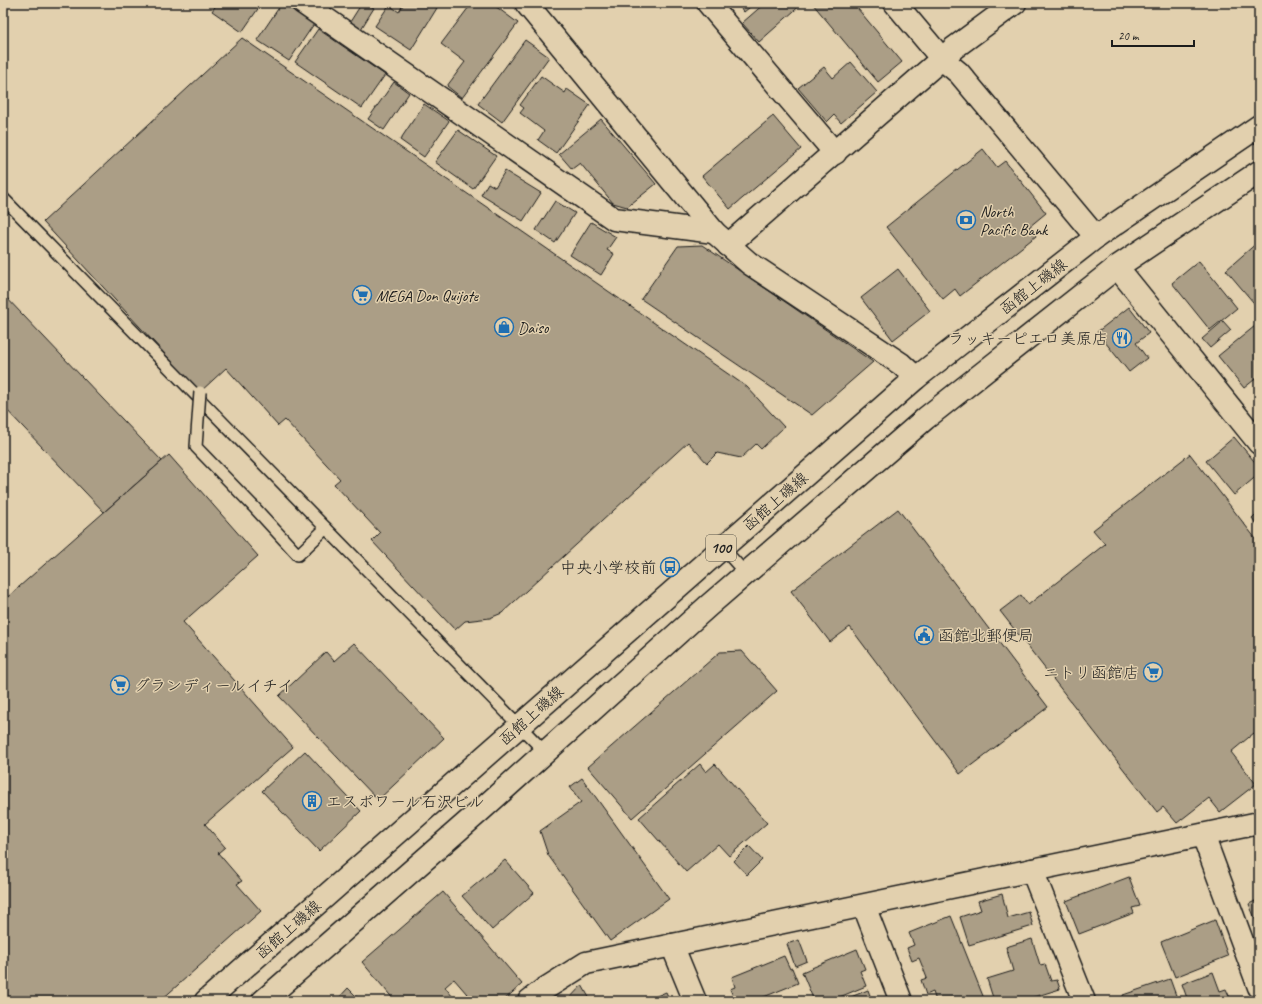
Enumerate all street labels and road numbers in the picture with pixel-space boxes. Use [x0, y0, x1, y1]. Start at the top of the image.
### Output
street label: 函館上磯線 [996, 254, 1071, 319]
street label: 函館上磯線 [739, 468, 812, 536]
road number: 100 [706, 535, 736, 561]
street label: 函館上磯線 [495, 682, 568, 750]
street label: 函館上磯線 [252, 896, 325, 964]

